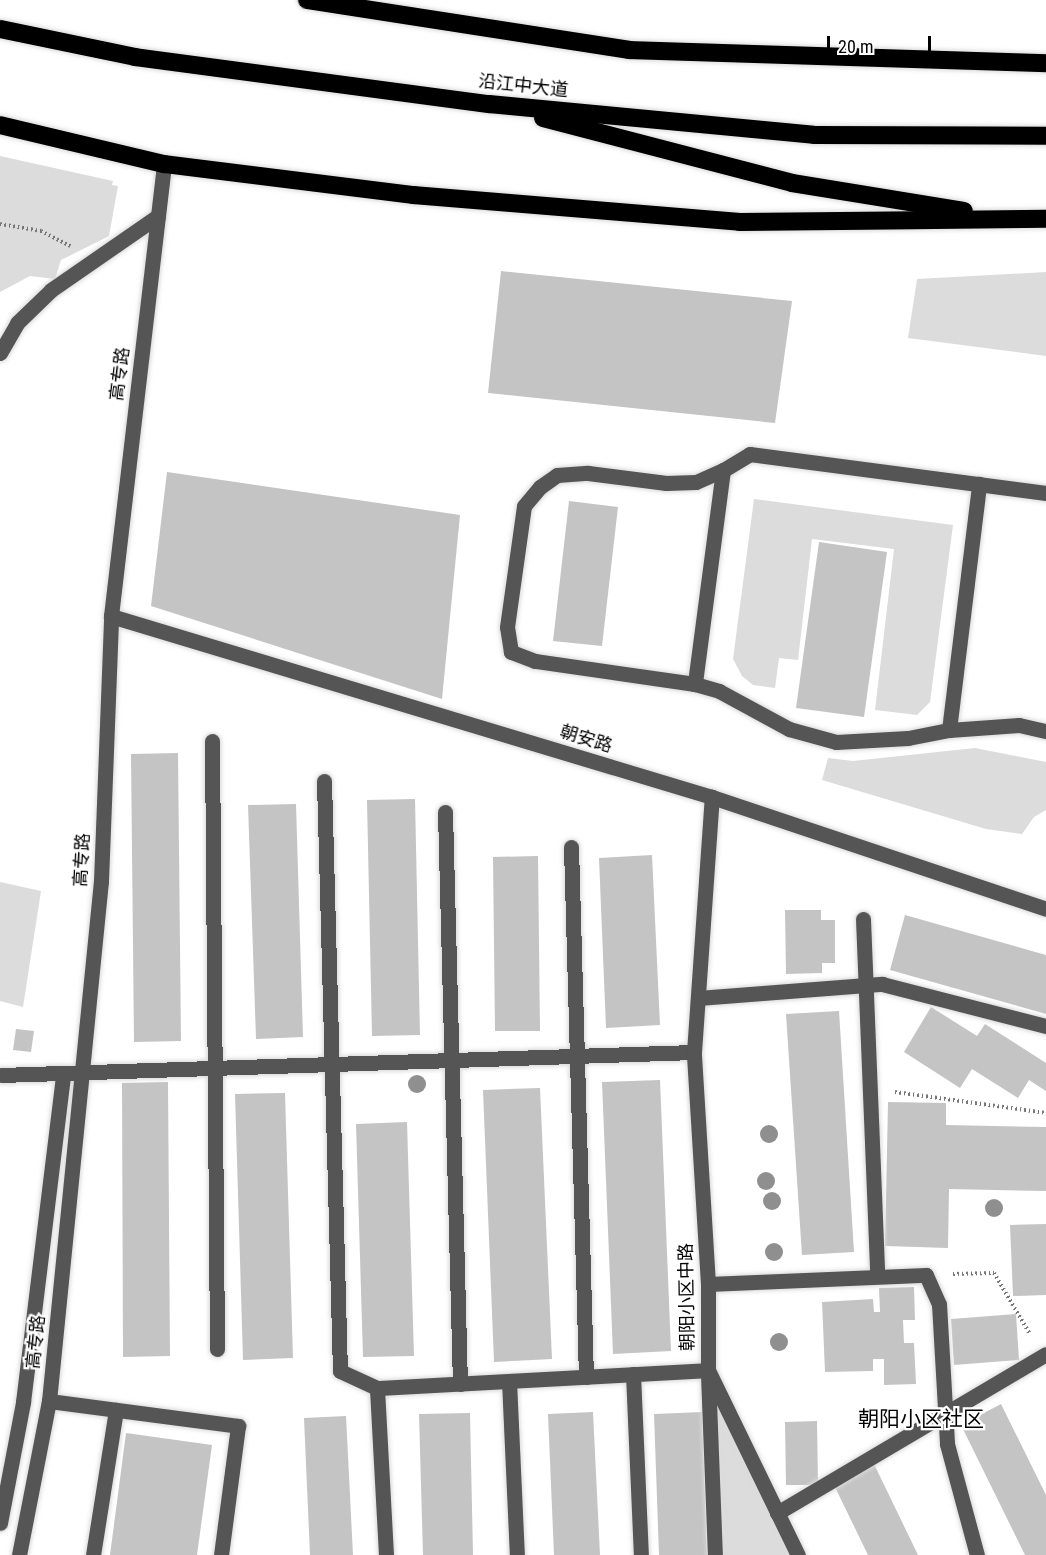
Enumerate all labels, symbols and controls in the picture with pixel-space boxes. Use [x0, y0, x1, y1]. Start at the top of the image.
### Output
scale bar [830, 24, 934, 62]
text: 20 m [838, 36, 873, 57]
street label: 沿江中大道 [477, 71, 569, 101]
street label: 高专路 [106, 346, 134, 402]
street label: 朝安路 [557, 721, 615, 757]
street label: 高专路 [70, 832, 94, 888]
street label: 朝阳小区中路 [675, 1243, 699, 1351]
street label: 高专路 [22, 1314, 50, 1370]
district label: 朝阳小区社区 [858, 1406, 984, 1432]

